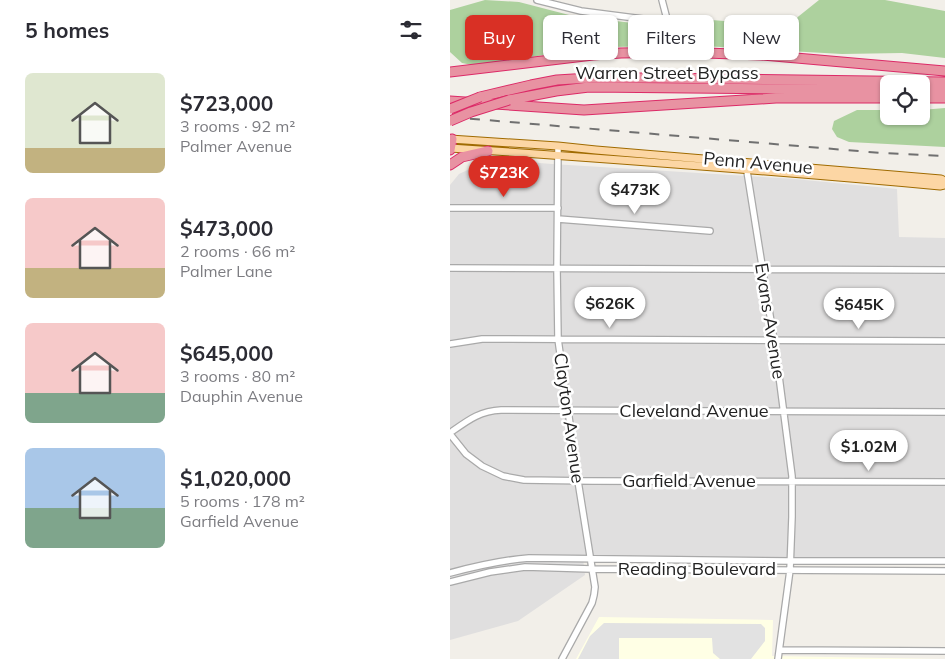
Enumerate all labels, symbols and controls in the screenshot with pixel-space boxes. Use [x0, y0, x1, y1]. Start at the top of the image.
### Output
chip: Buy [465, 15, 533, 60]
chip: Rent [543, 15, 618, 60]
chip: Filters [628, 15, 714, 60]
chip: New [724, 15, 799, 60]
icon: filters [397, 16, 425, 44]
text: 5 homes [25, 17, 109, 43]
street label: Warren Street Bypass [575, 61, 759, 84]
map controls [880, 75, 930, 125]
button: locate [880, 75, 930, 125]
text: $723,000 [180, 90, 273, 116]
icon: home [65, 93, 125, 153]
text: 3 rooms · 92 m² [180, 116, 295, 136]
text: Palmer Avenue [180, 136, 292, 156]
street label: Penn Avenue [702, 146, 814, 179]
pin: $723K [469, 156, 539, 198]
text: $723K [479, 162, 529, 182]
pin: $473K [600, 172, 670, 215]
text: $473K [610, 179, 660, 199]
text: $473,000 [180, 215, 273, 241]
icon: home [65, 218, 125, 278]
text: 2 rooms · 66 m² [180, 241, 295, 261]
text: Palmer Lane [180, 261, 273, 281]
street label: Evans Avenue [750, 261, 791, 381]
pin: $626K [575, 286, 645, 329]
pin: $645K [824, 288, 894, 330]
text: $626K [585, 293, 635, 313]
text: $645K [834, 294, 884, 314]
text: $645,000 [180, 340, 273, 366]
icon: home [65, 343, 125, 403]
street label: Clayton Avenue [549, 351, 590, 485]
text: 3 rooms · 80 m² [180, 366, 295, 386]
text: Dauphin Avenue [180, 386, 303, 406]
street label: Cleveland Avenue [619, 399, 769, 422]
pin: $1.02M [828, 430, 910, 472]
text: $1.02M [841, 436, 897, 456]
text: $1,020,000 [180, 465, 291, 491]
icon: home [65, 468, 125, 528]
street label: Garfield Avenue [622, 469, 756, 492]
text: 5 rooms · 178 m² [180, 491, 305, 511]
text: Garfield Avenue [180, 511, 299, 531]
street label: Reading Boulevard [618, 557, 776, 580]

